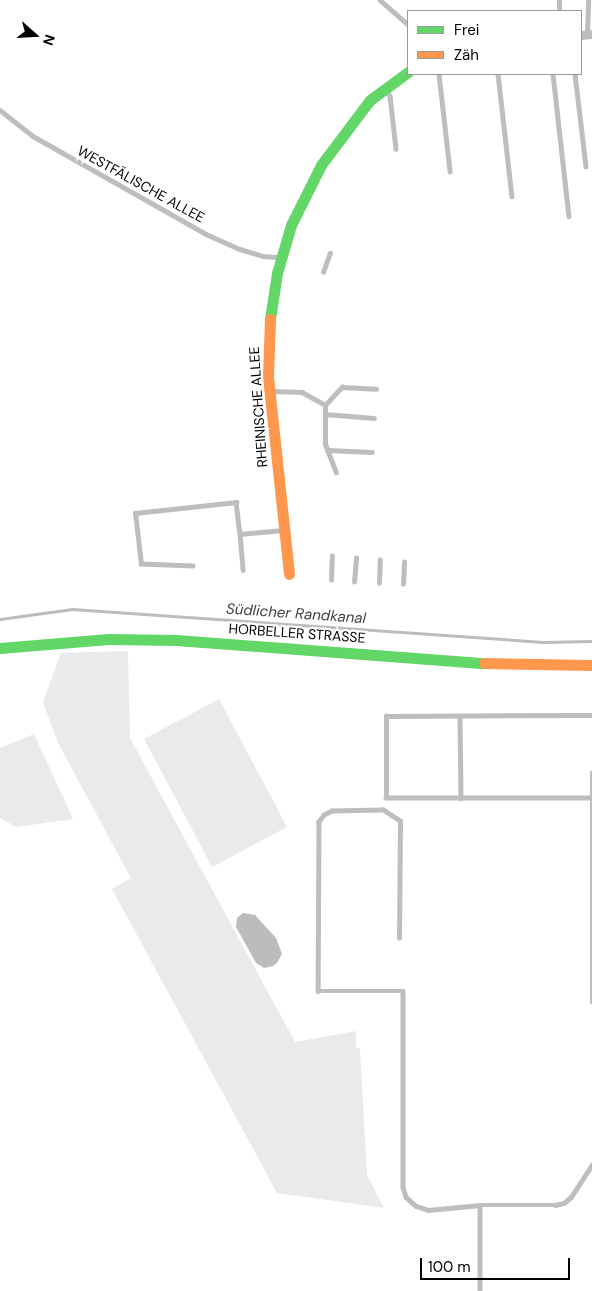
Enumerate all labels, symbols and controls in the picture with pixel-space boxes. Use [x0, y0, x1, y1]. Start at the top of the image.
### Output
north arrow [10, 10, 60, 60]
legend [407, 10, 582, 75]
text: Frei [454, 20, 479, 40]
text: N [39, 32, 59, 48]
text: Zäh [454, 45, 479, 65]
street label: WESTFÄLISCHE ALLEE [74, 142, 208, 226]
street label: RHEINISCHE ALLEE [245, 346, 271, 468]
water label: Südlicher Randkanal [225, 600, 367, 628]
street label: HORBELLER STRASSE [228, 620, 366, 646]
scale bar [422, 1248, 572, 1280]
text: 100 m [428, 1257, 471, 1277]

